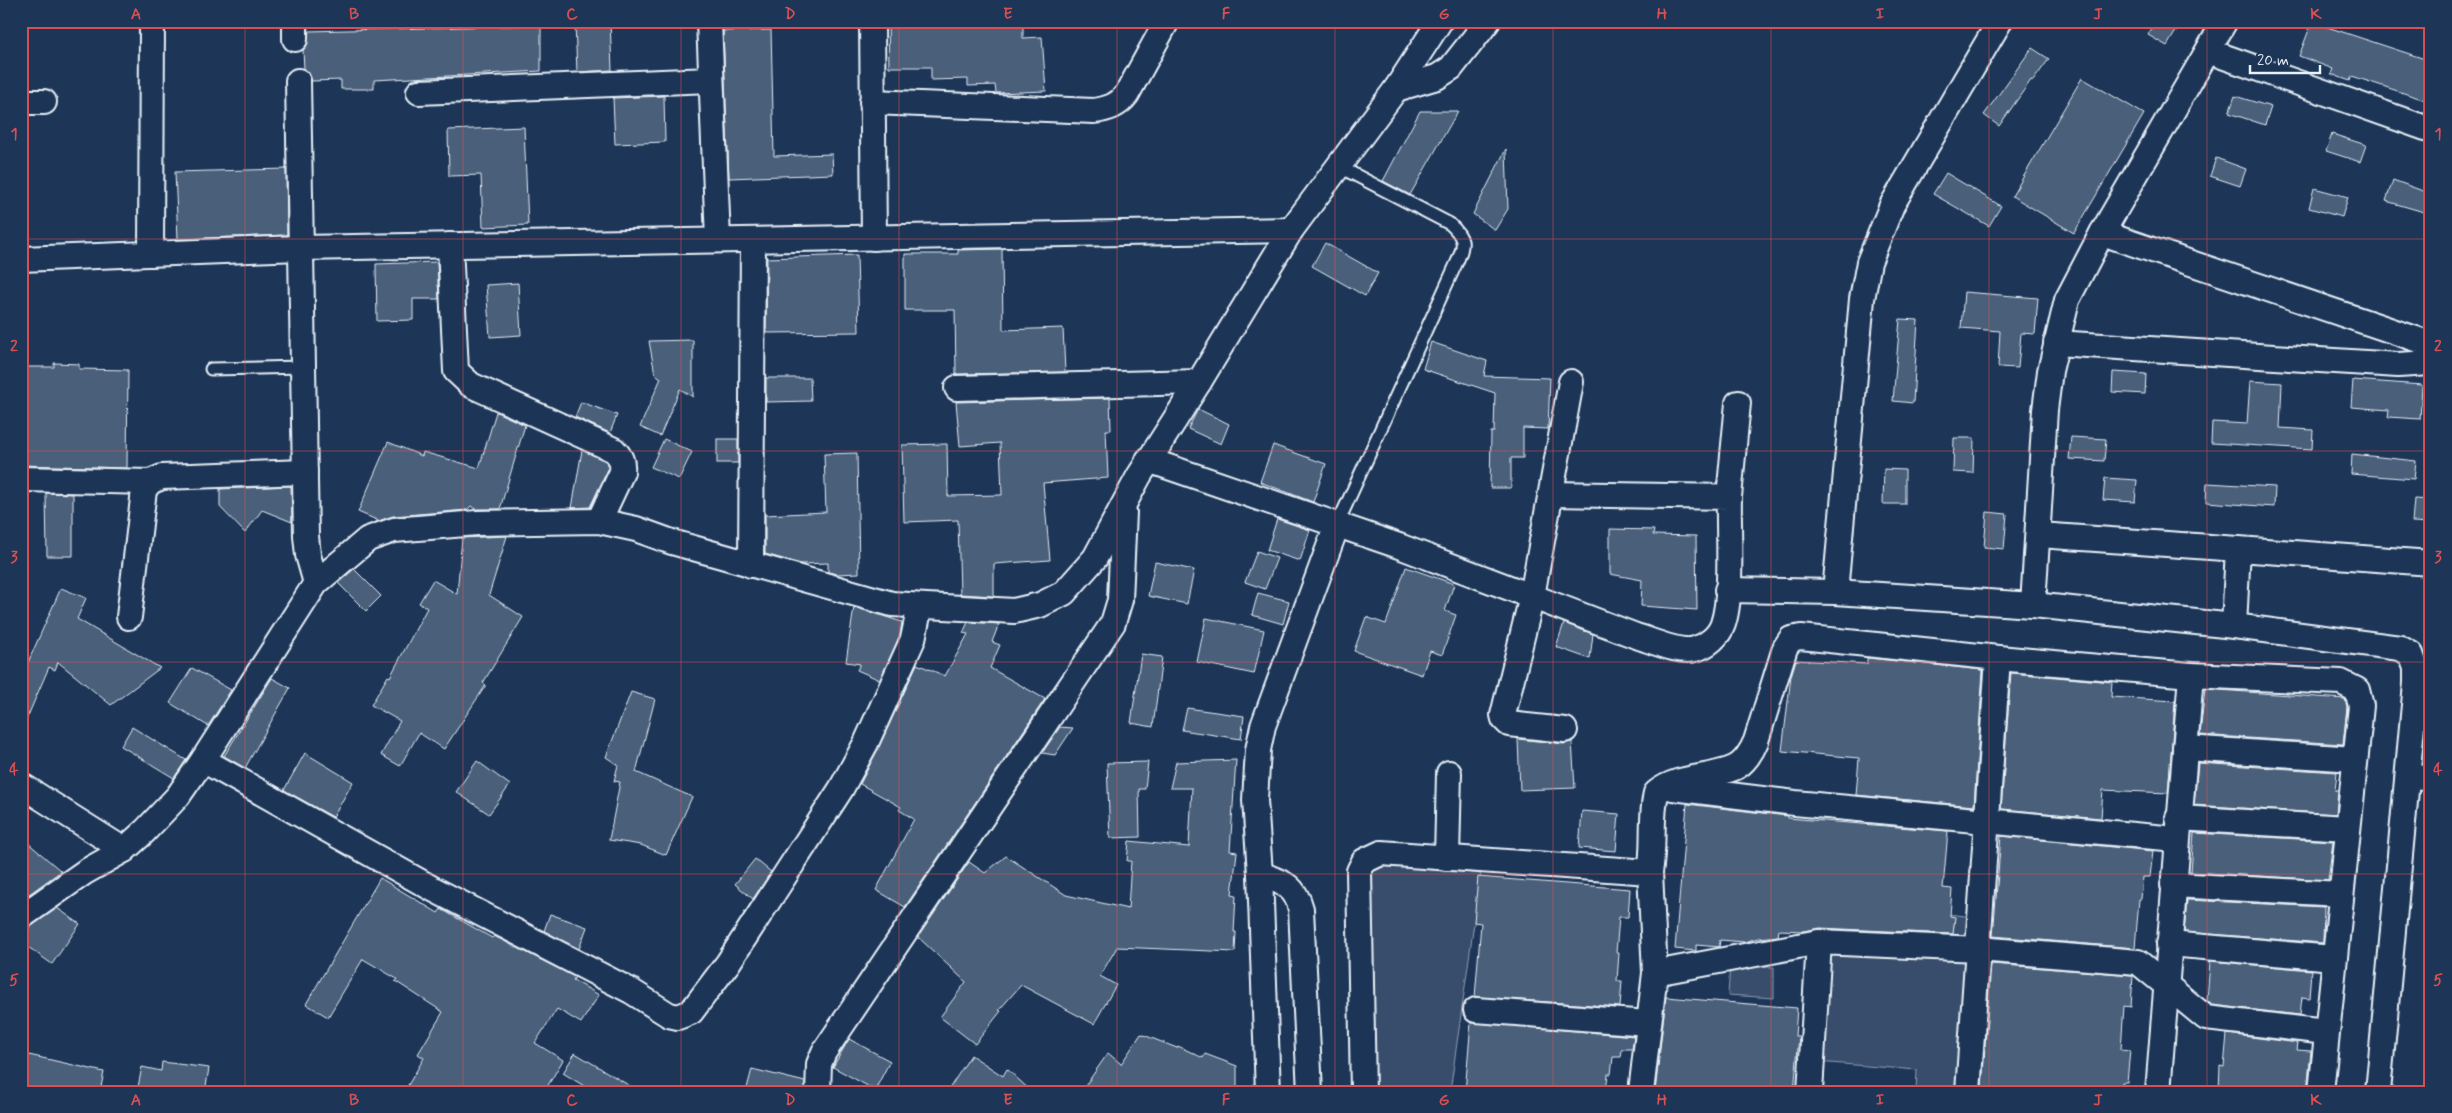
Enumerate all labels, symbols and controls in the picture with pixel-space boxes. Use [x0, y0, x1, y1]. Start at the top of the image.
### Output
text: A [131, 4, 141, 25]
text: B [349, 4, 359, 25]
text: C [566, 4, 578, 25]
text: D [784, 4, 796, 25]
text: E [1003, 4, 1013, 25]
text: F [1222, 4, 1231, 25]
text: G [1439, 4, 1450, 25]
text: H [1657, 4, 1668, 25]
text: I [1876, 4, 1885, 25]
text: J [2093, 4, 2103, 25]
text: K [2310, 4, 2322, 25]
scale bar [2250, 42, 2320, 74]
text: 20 m [2257, 51, 2289, 71]
text: 1 [10, 124, 18, 145]
text: 1 [2434, 124, 2442, 145]
text: 2 [10, 336, 18, 357]
text: 2 [2434, 336, 2442, 357]
text: 3 [10, 547, 18, 568]
text: 3 [2434, 547, 2442, 568]
text: 4 [9, 759, 19, 780]
text: 4 [2433, 759, 2443, 780]
text: 5 [9, 970, 19, 991]
text: 5 [2433, 970, 2443, 991]
text: A [131, 1090, 141, 1111]
text: B [349, 1090, 359, 1111]
text: C [566, 1090, 578, 1111]
text: D [784, 1090, 796, 1111]
text: E [1003, 1090, 1013, 1111]
text: F [1222, 1090, 1231, 1111]
text: G [1439, 1090, 1450, 1111]
text: H [1657, 1090, 1668, 1111]
text: I [1876, 1090, 1885, 1111]
text: J [2093, 1090, 2103, 1111]
text: K [2310, 1090, 2322, 1111]

